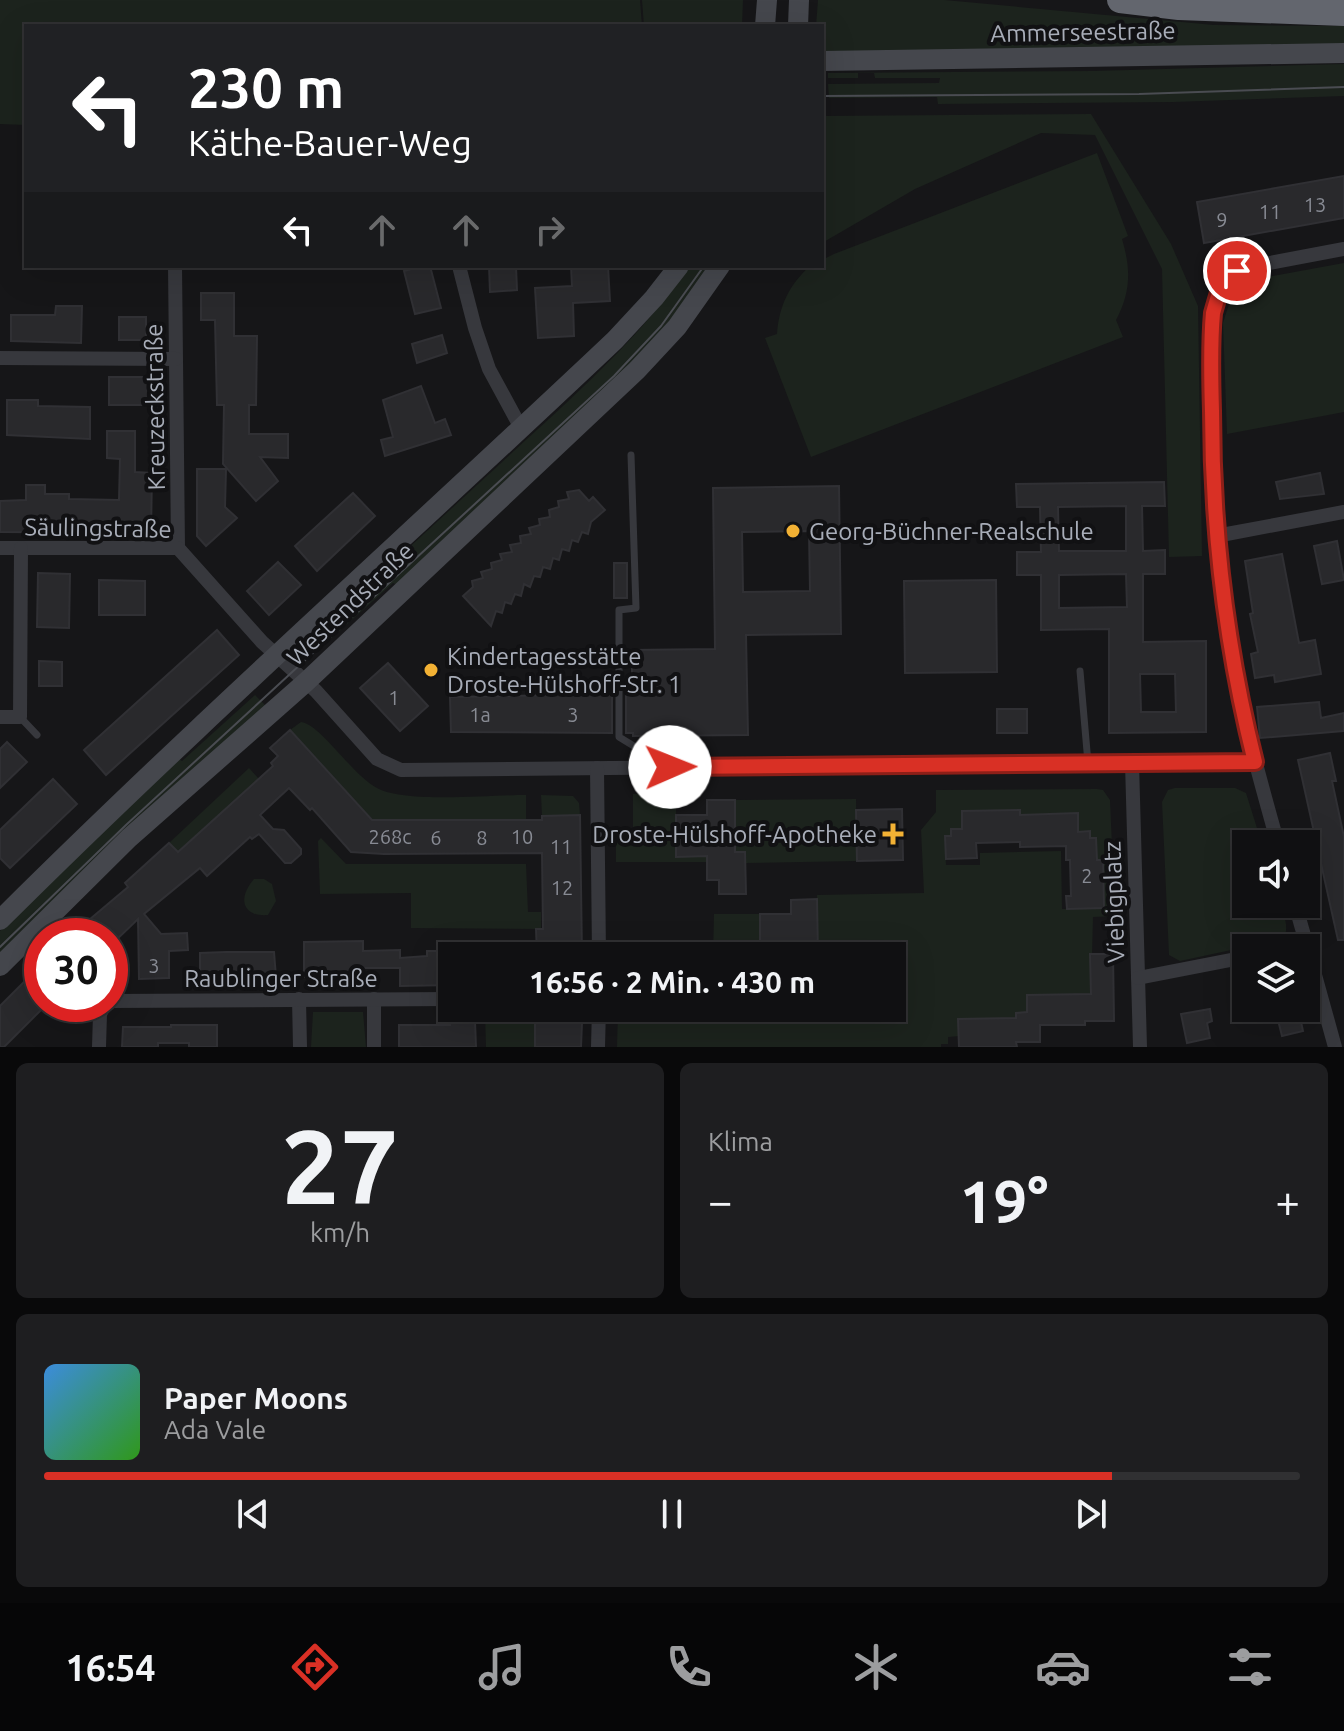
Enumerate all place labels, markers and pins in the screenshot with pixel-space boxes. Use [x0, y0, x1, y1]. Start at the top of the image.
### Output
pin [1203, 237, 1271, 305]
place label: Georg-Büchner-Realschule [809, 518, 1094, 545]
marker: Georg-Büchner-Realschule [784, 522, 802, 540]
place label: Kindertagesstätte Droste-Hülshoff-Str. 1 [447, 643, 682, 698]
marker: Kindertagesstätte Droste-Hülshoff-Str. 1 [422, 661, 440, 679]
place label: Droste-Hülshoff-Apotheke [592, 821, 877, 848]
marker: Droste-Hülshoff-Apotheke [884, 825, 902, 843]

